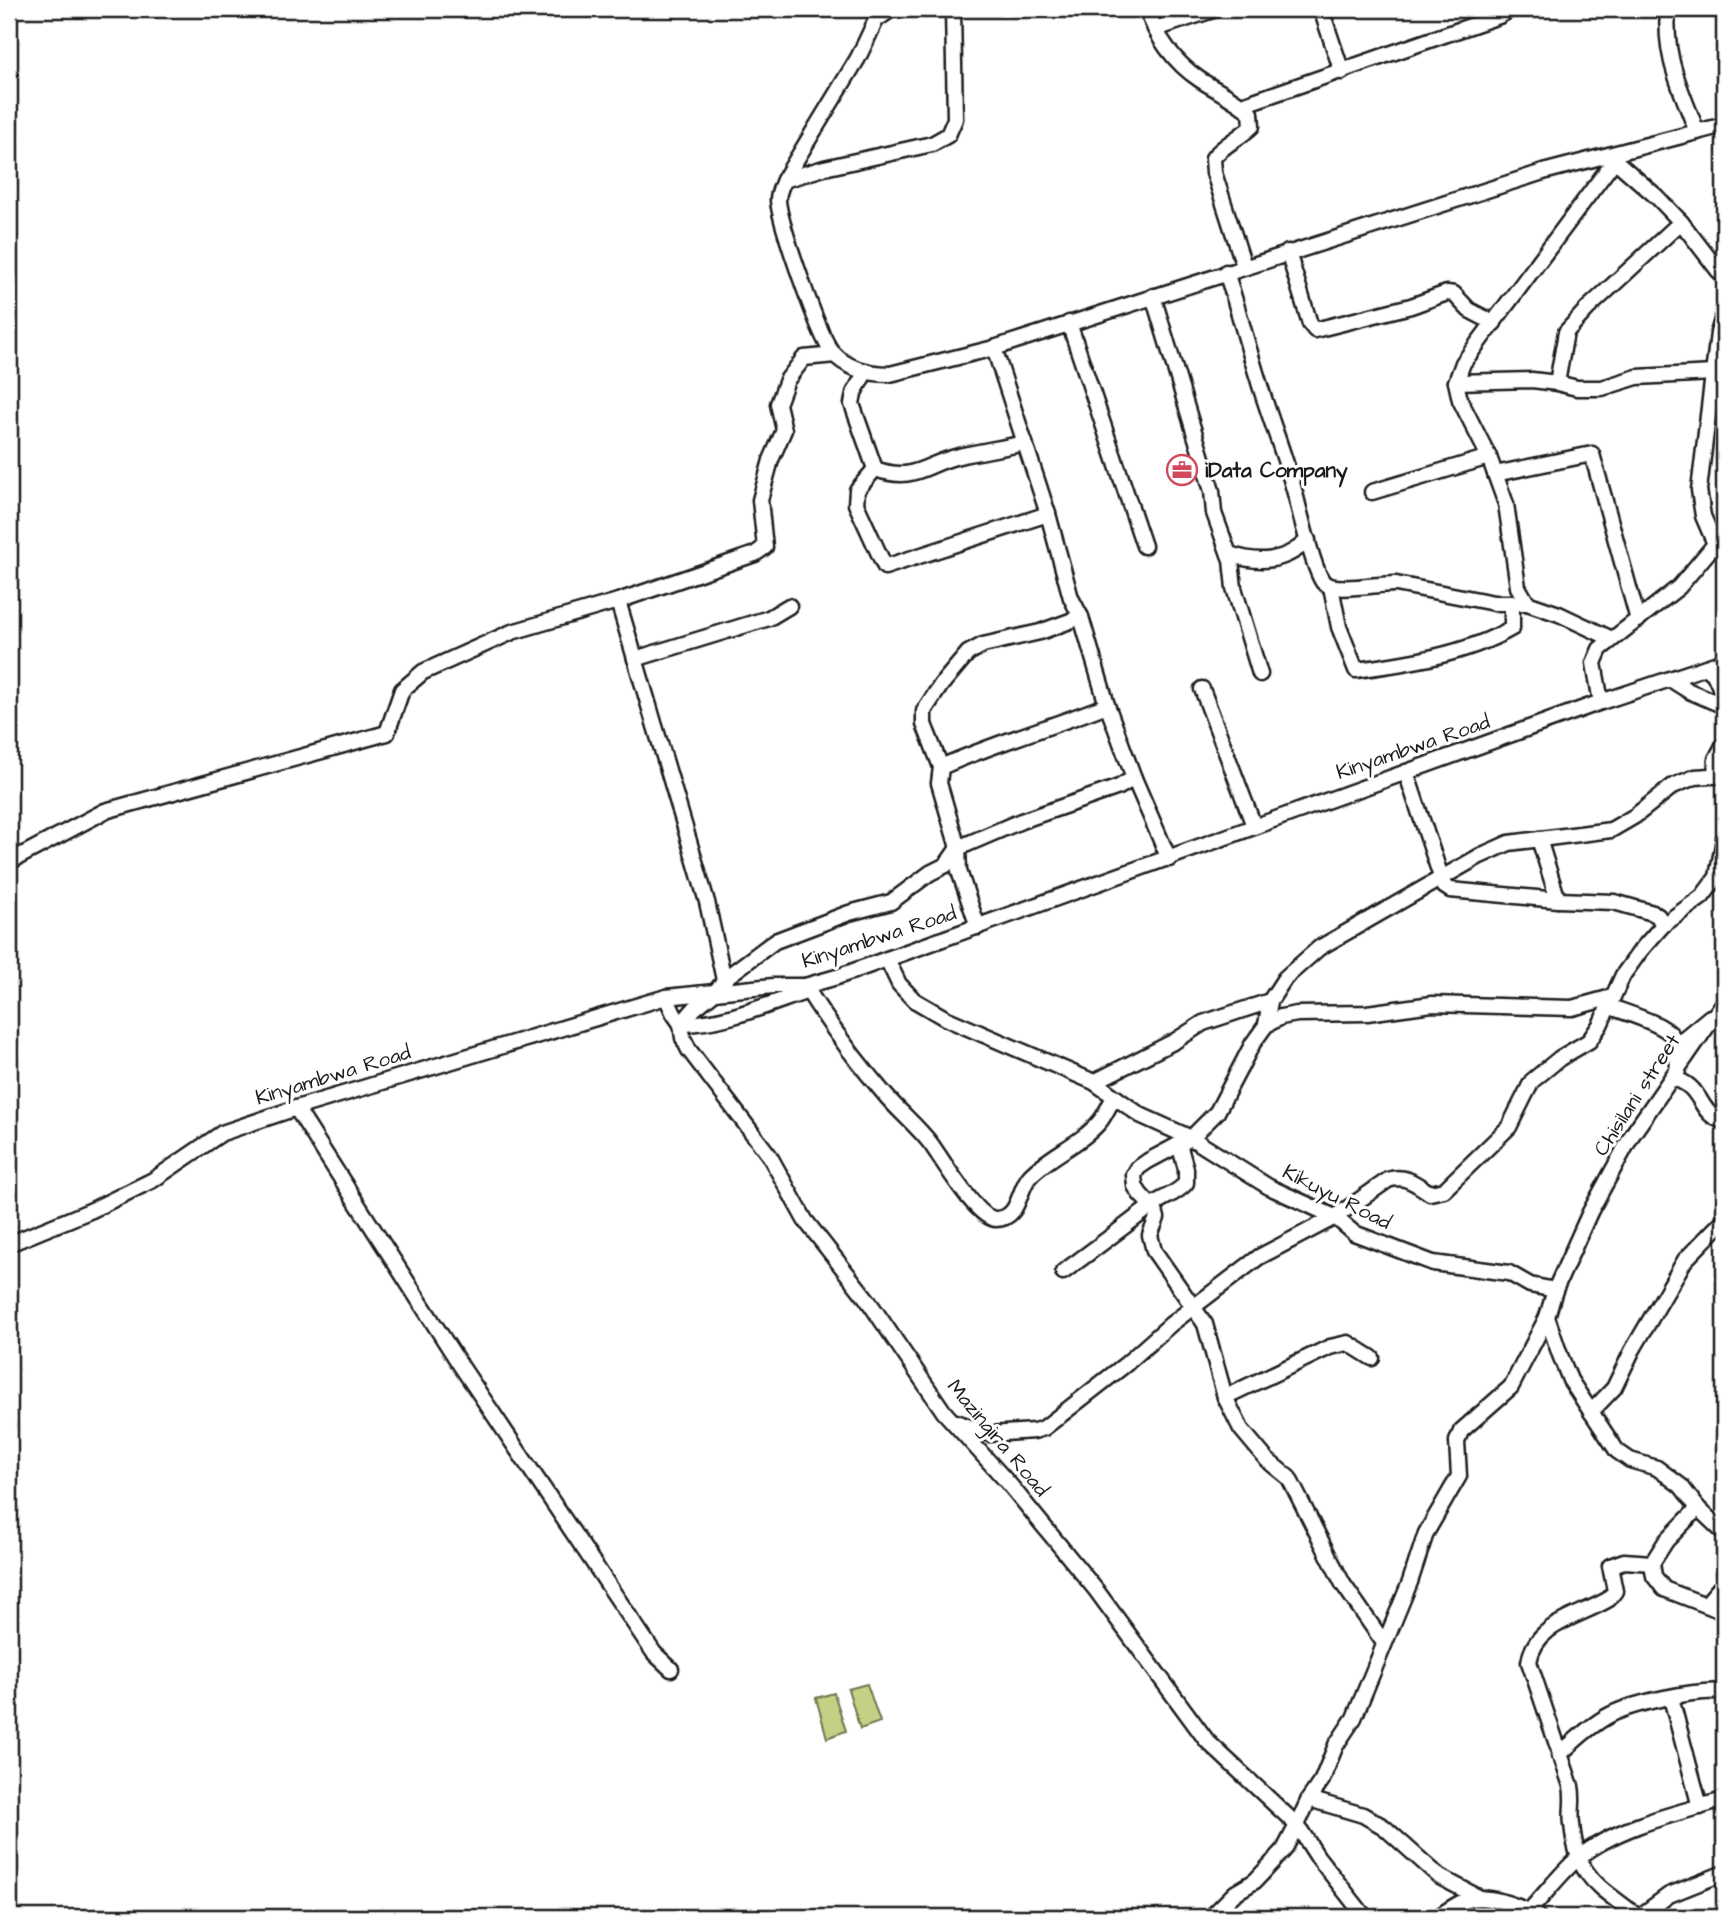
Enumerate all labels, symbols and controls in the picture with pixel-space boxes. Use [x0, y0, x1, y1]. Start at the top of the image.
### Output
office icon: iData Company [1165, 453, 1199, 487]
place label: iData Company [1205, 456, 1348, 488]
street label: Kinyambwa Road [1332, 707, 1495, 789]
street label: Kinyambwa Road [798, 898, 961, 978]
street label: Chisilani street [1587, 1028, 1688, 1162]
street label: Kinyambwa Road [252, 1038, 415, 1114]
street label: Kikuyu Road [1277, 1157, 1396, 1239]
street label: Mazingira Road [939, 1373, 1056, 1504]

